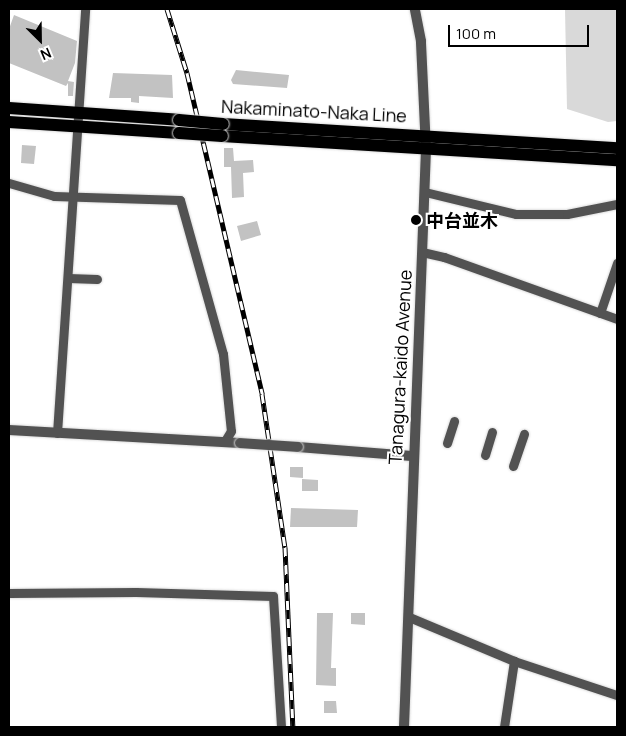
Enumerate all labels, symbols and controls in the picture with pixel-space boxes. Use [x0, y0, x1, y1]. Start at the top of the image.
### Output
north arrow [15, 15, 65, 65]
scale bar [451, 15, 592, 47]
text: 100 m [456, 23, 496, 44]
text: N [38, 44, 54, 65]
street label: Nakaminato-Naka Line [221, 95, 407, 127]
place label: 中台並木 [426, 209, 498, 231]
marker: 中台並木 [410, 214, 422, 226]
street label: Tanagura-kaido Avenue [384, 269, 416, 465]

